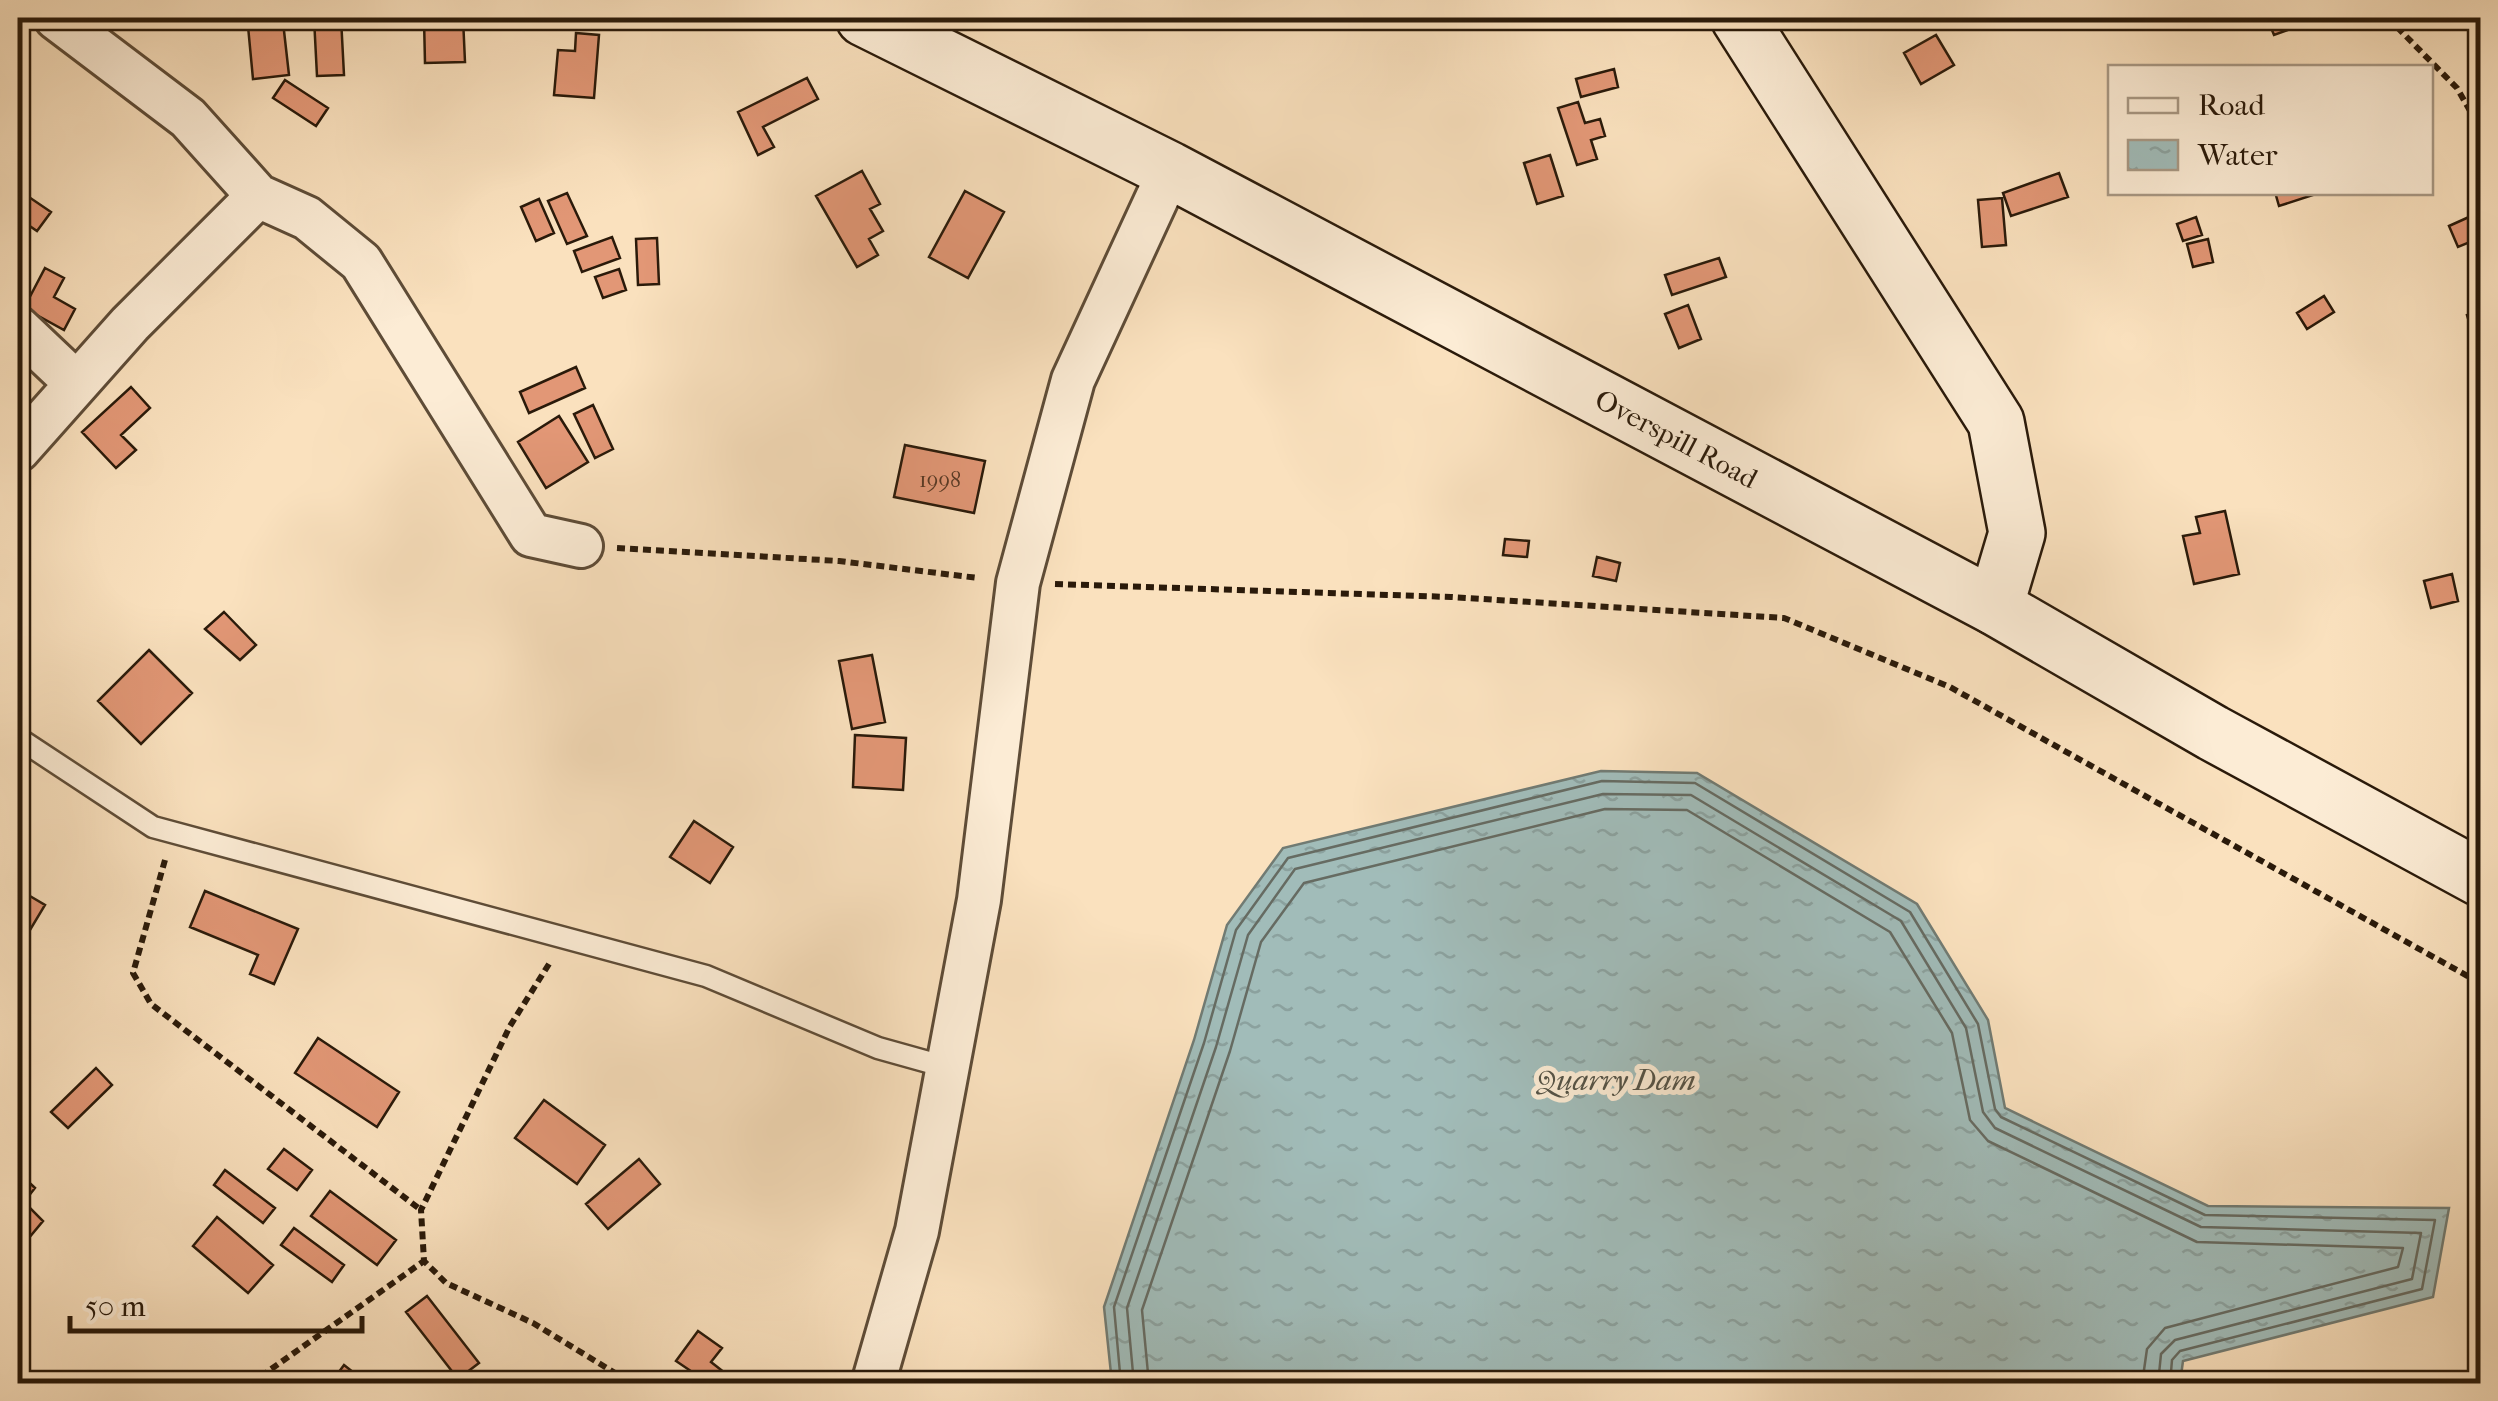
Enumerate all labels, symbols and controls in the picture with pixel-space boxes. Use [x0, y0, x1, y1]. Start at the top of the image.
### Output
legend [2108, 65, 2433, 195]
text: Road [2198, 88, 2265, 123]
text: Water [2197, 138, 2278, 173]
street label: Overspill Road [1590, 382, 1764, 496]
house number: 1998 [919, 467, 961, 493]
water label: Quarry Dam [1535, 1063, 1696, 1098]
scale bar [70, 1271, 362, 1333]
text: 50 m [85, 1289, 146, 1324]

